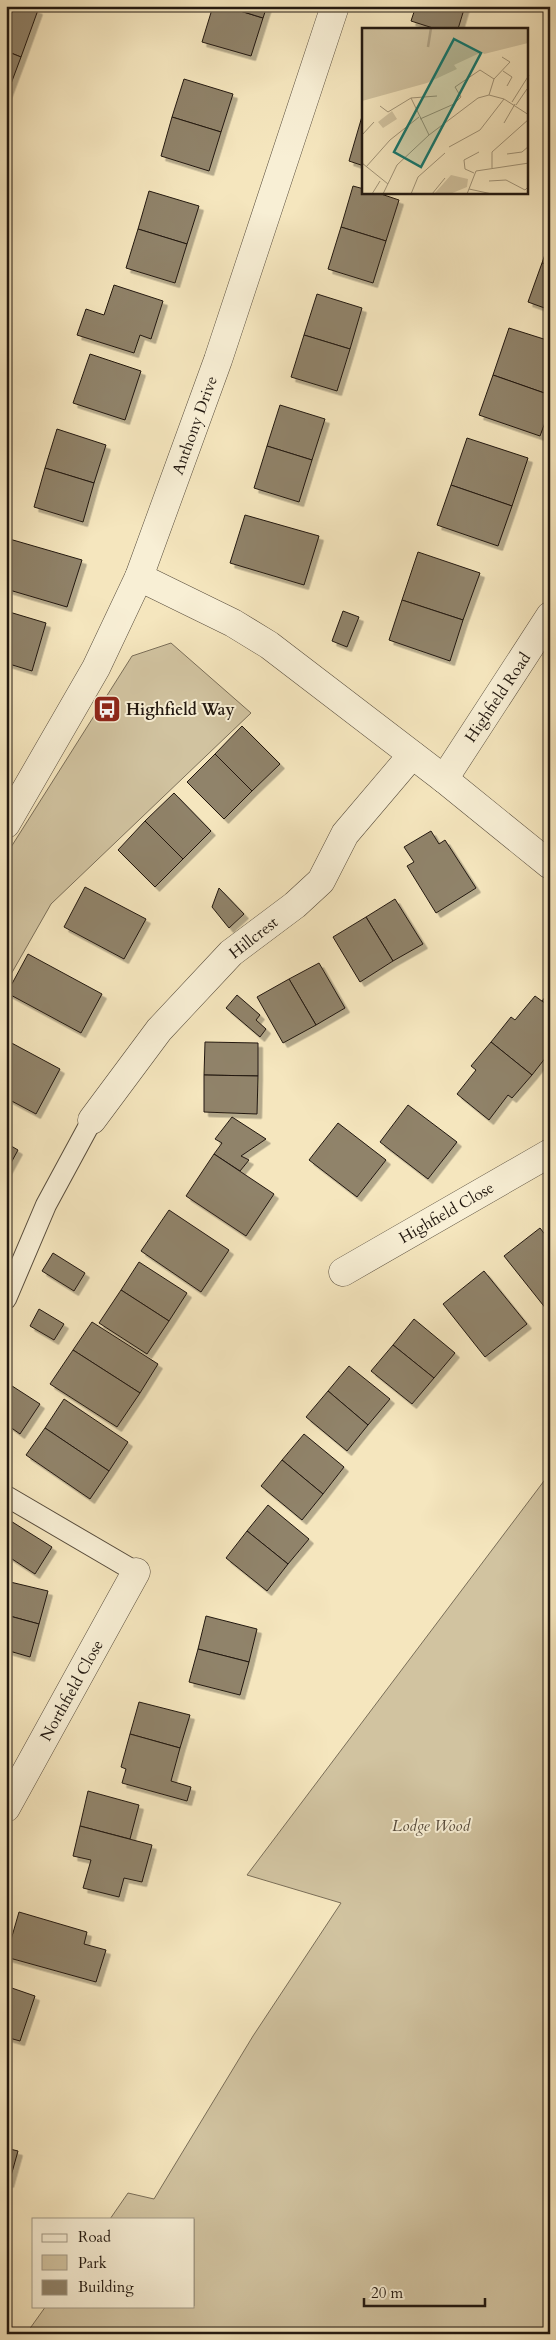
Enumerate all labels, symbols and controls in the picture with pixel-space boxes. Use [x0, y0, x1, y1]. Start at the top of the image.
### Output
inset map [362, 28, 528, 194]
street label: Anthony Drive [167, 373, 223, 478]
street label: Highfield Road [460, 648, 536, 747]
bus stop icon: Highfield Way [92, 694, 122, 724]
place label: Highfield Way [126, 699, 235, 721]
street label: Hillcrest [224, 912, 283, 964]
street label: Highfield Close [395, 1177, 498, 1249]
street label: Northfield Close [35, 1636, 109, 1745]
park label: Lodge Wood [392, 1815, 471, 1837]
legend [32, 2218, 195, 2308]
text: Road [78, 2227, 111, 2247]
text: Park [78, 2253, 107, 2273]
scale bar [364, 2275, 485, 2307]
text: Building [78, 2277, 134, 2297]
text: 20 m [371, 2283, 403, 2303]

